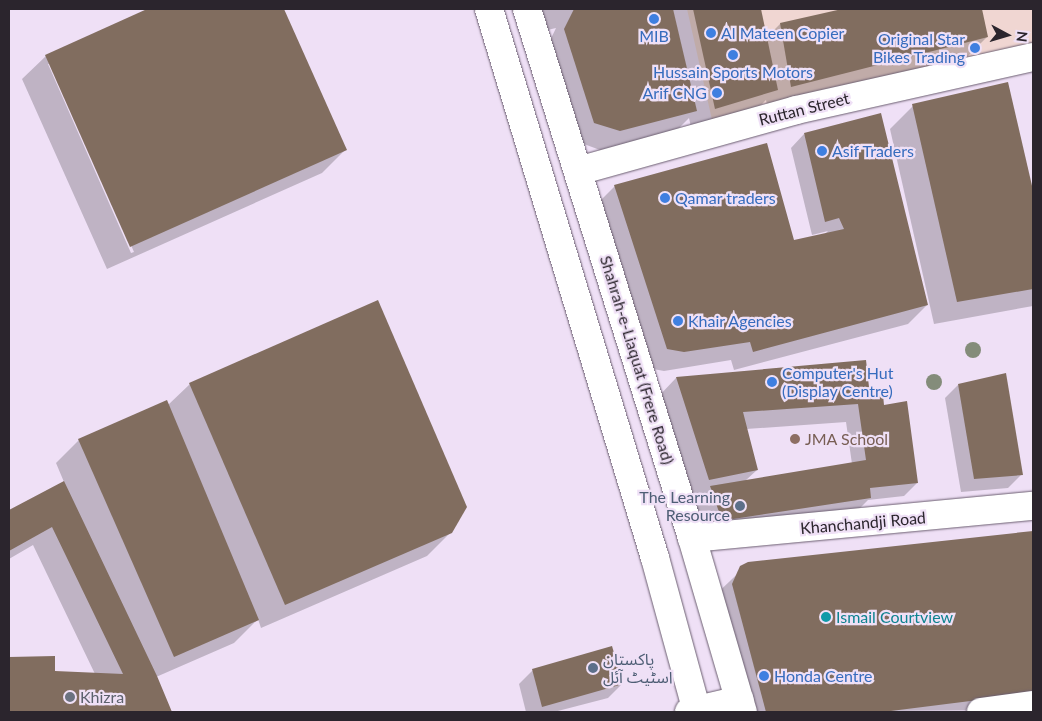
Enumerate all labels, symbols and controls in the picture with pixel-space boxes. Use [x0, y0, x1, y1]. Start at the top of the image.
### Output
north arrow [982, 10, 1032, 60]
marker: MIB [648, 13, 660, 25]
place label: Al Mateen Copier [721, 23, 844, 43]
place label: MIB [639, 26, 669, 46]
marker: Al Mateen Copier [705, 27, 717, 39]
place label: Original Star Bikes Trading [872, 29, 965, 67]
text: N [1013, 30, 1031, 43]
marker: Original Star Bikes Trading [969, 42, 981, 54]
marker: Hussain Sports Motors [727, 49, 739, 61]
place label: Hussain Sports Motors [653, 62, 813, 82]
place label: Arif CNG [642, 83, 707, 103]
marker: Arif CNG [711, 87, 723, 99]
street label: Ruttan Street [757, 88, 851, 130]
place label: Asif Traders [832, 141, 915, 161]
marker: Asif Traders [816, 145, 828, 157]
place label: Qamar traders [675, 188, 776, 208]
marker: Qamar traders [659, 192, 671, 204]
street label: Shahrah-e-Liaquat (Frere Road) [596, 253, 678, 467]
place label: Khair Agencies [688, 311, 792, 331]
marker: Khair Agencies [672, 315, 684, 327]
place label: Computer's Hut (Display Centre) [782, 363, 893, 401]
marker: Computer's Hut (Display Centre) [766, 376, 778, 388]
place label: JMA School [805, 429, 889, 449]
marker: JMA School [789, 433, 801, 445]
place label: The Learning Resource [639, 487, 730, 525]
marker: The Learning Resource [734, 500, 746, 512]
street label: Khanchandji Road [799, 508, 927, 538]
place label: Ismail Courtview [836, 607, 953, 627]
marker: Ismail Courtview [820, 611, 832, 623]
place label: پاکستان اسٹیٹ آئل [603, 649, 673, 687]
marker: پاکستان اسٹیٹ آئل [587, 662, 599, 674]
place label: Honda Centre [774, 666, 872, 686]
marker: Honda Centre [758, 670, 770, 682]
place label: Khizra [80, 687, 124, 707]
marker: Khizra [64, 691, 76, 703]

